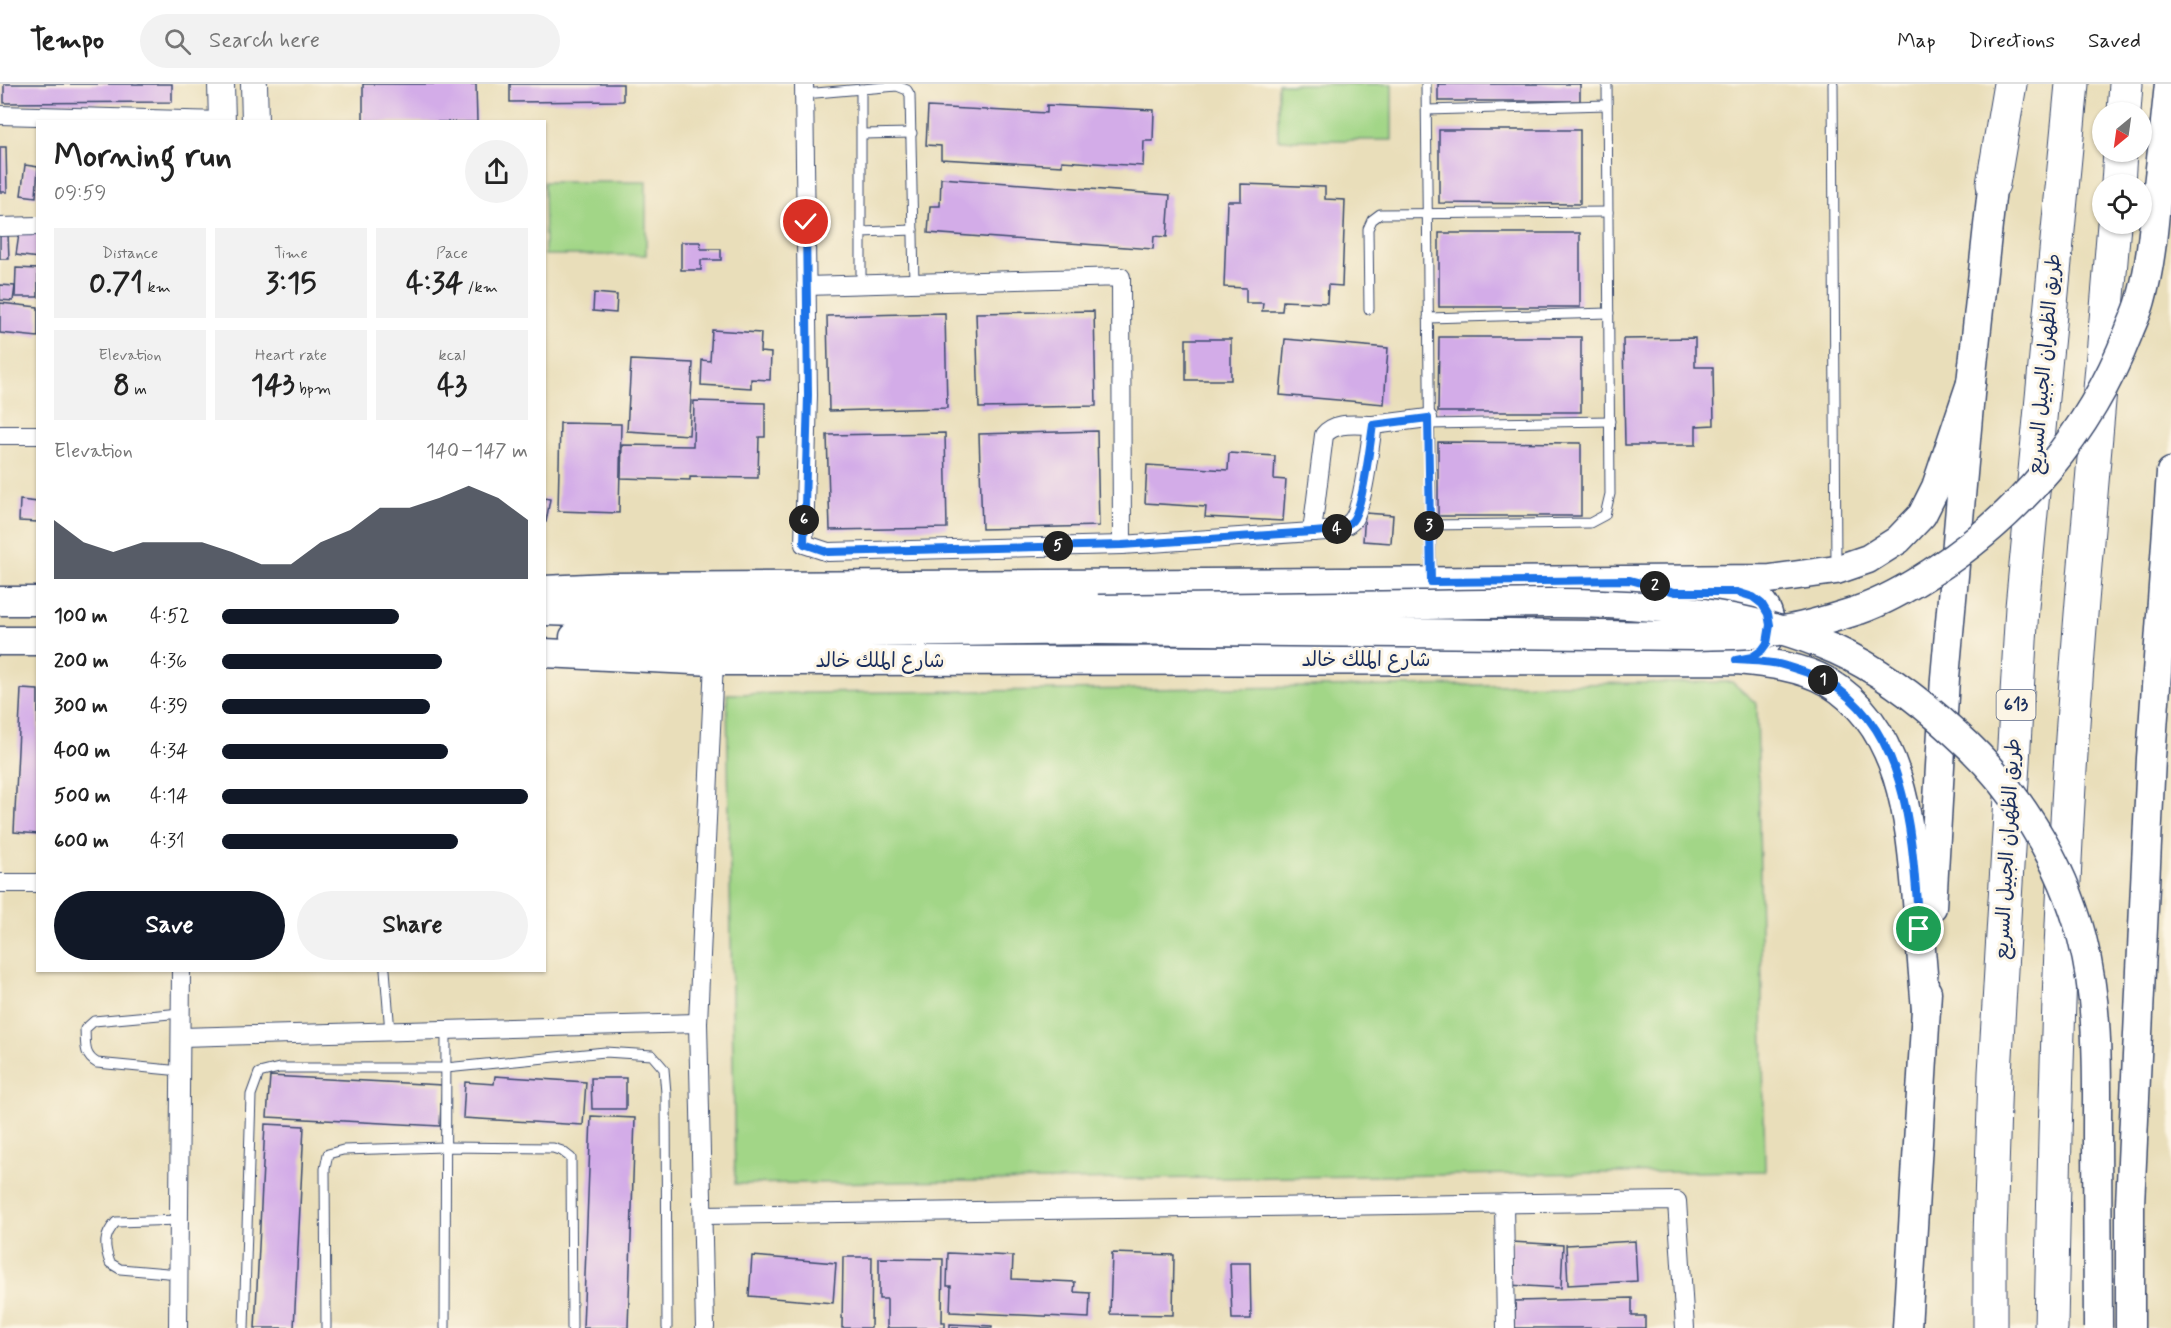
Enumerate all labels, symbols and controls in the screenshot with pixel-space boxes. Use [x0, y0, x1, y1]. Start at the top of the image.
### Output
search box [140, 14, 560, 68]
text: Tempo [30, 23, 104, 60]
icon: search [161, 25, 194, 58]
text: Search here [209, 27, 320, 55]
text: Map [1897, 27, 1936, 55]
text: Directions [1969, 27, 2055, 55]
text: Saved [2088, 27, 2141, 55]
north arrow [2092, 102, 2152, 162]
map controls [2092, 102, 2152, 234]
text: Morning run [54, 135, 232, 179]
button: share [465, 140, 528, 203]
button: locate [2092, 174, 2152, 234]
text: 09:59 [54, 180, 106, 207]
pin [780, 196, 831, 247]
icon: check [789, 205, 822, 238]
text: Distance [102, 243, 158, 264]
text: Time [274, 243, 308, 264]
text: Pace [436, 243, 468, 264]
street label: طريق الظهران الجبيل السريع [2022, 252, 2068, 476]
text: 0.71 [89, 264, 143, 303]
text: 3:15 [266, 264, 316, 303]
text: 4:34 [406, 264, 463, 303]
text: km [143, 277, 171, 298]
text: /km [463, 277, 498, 298]
text: Elevation [99, 345, 162, 366]
text: Heart rate [255, 345, 327, 366]
text: kcal [439, 345, 465, 366]
text: 8 [113, 366, 130, 405]
text: 143 [251, 366, 295, 405]
text: 43 [437, 366, 467, 405]
text: m [130, 379, 147, 400]
text: bpm [295, 379, 331, 400]
text: Elevation [54, 438, 133, 465]
text: 140–147 m [426, 438, 528, 465]
pin: 6 [789, 505, 819, 535]
text: 6 [800, 509, 808, 530]
pin: 3 [1414, 511, 1444, 541]
pin: 4 [1322, 514, 1352, 544]
text: 3 [1425, 515, 1433, 536]
text: 4 [1332, 518, 1342, 539]
pin: 5 [1043, 531, 1073, 561]
text: 5 [1053, 535, 1063, 556]
pin: 2 [1640, 571, 1670, 601]
text: 2 [1651, 575, 1659, 596]
text: 100 m [54, 603, 108, 630]
text: 4:52 [150, 603, 190, 630]
street label: شارع الملك خالد [1301, 647, 1431, 674]
text: 200 m [54, 648, 109, 675]
text: 4:36 [150, 648, 187, 675]
street label: شارع الملك خالد [815, 648, 945, 675]
pin: 1 [1808, 665, 1838, 695]
text: 1 [1819, 669, 1827, 690]
road number: 613 [1996, 690, 2036, 720]
text: 300 m [54, 693, 108, 720]
text: 4:39 [150, 693, 188, 720]
street label: طريق الظهران الجبيل السريع [1989, 737, 2027, 961]
text: 400 m [54, 738, 110, 765]
text: 4:34 [150, 738, 188, 765]
text: 500 m [54, 783, 111, 810]
text: 4:14 [150, 783, 188, 810]
text: 600 m [54, 828, 109, 855]
text: 4:31 [150, 828, 185, 855]
button: Save [54, 891, 285, 960]
button: Share [297, 891, 528, 960]
pin [1893, 903, 1944, 954]
icon: arrive [1902, 912, 1935, 945]

